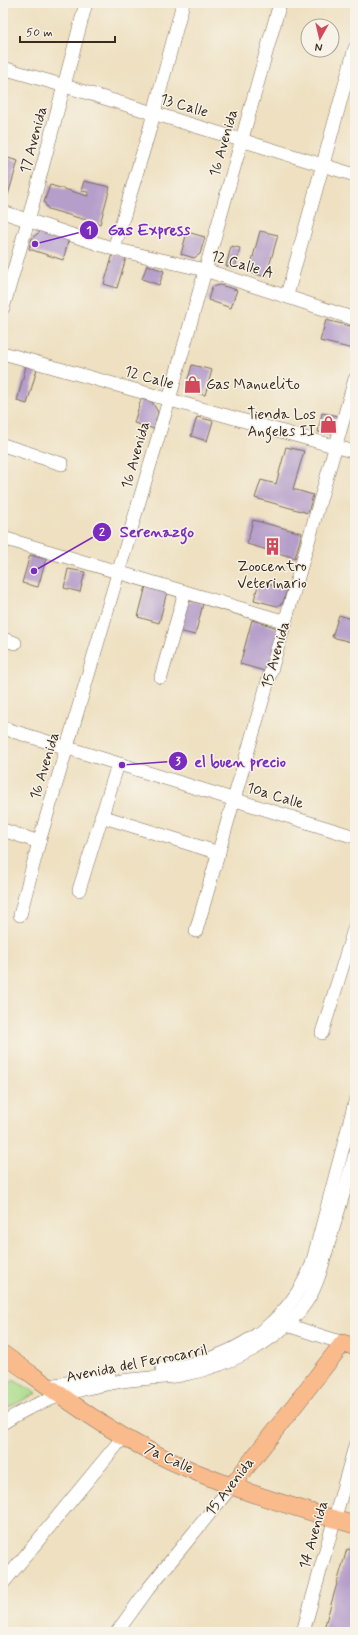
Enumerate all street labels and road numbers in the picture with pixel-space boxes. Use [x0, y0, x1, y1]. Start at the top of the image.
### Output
street label: 13 Calle [157, 89, 211, 123]
street label: 17 Avenida [15, 104, 53, 176]
street label: 16 Avenida [205, 107, 243, 179]
street label: 12 Calle A [208, 246, 276, 284]
street label: 12 Calle [122, 361, 176, 395]
street label: 16 Avenida [117, 419, 155, 491]
street label: 15 Avenida [257, 619, 295, 691]
street label: 16 Avenida [25, 730, 65, 802]
street label: 10a Calle [244, 778, 306, 814]
street label: Avenida del Ferrocarril [65, 1340, 209, 1388]
street label: 7a Calle [141, 1439, 197, 1479]
street label: 15 Avenida [201, 1453, 259, 1520]
street label: 14 Avenida [295, 1498, 333, 1571]

